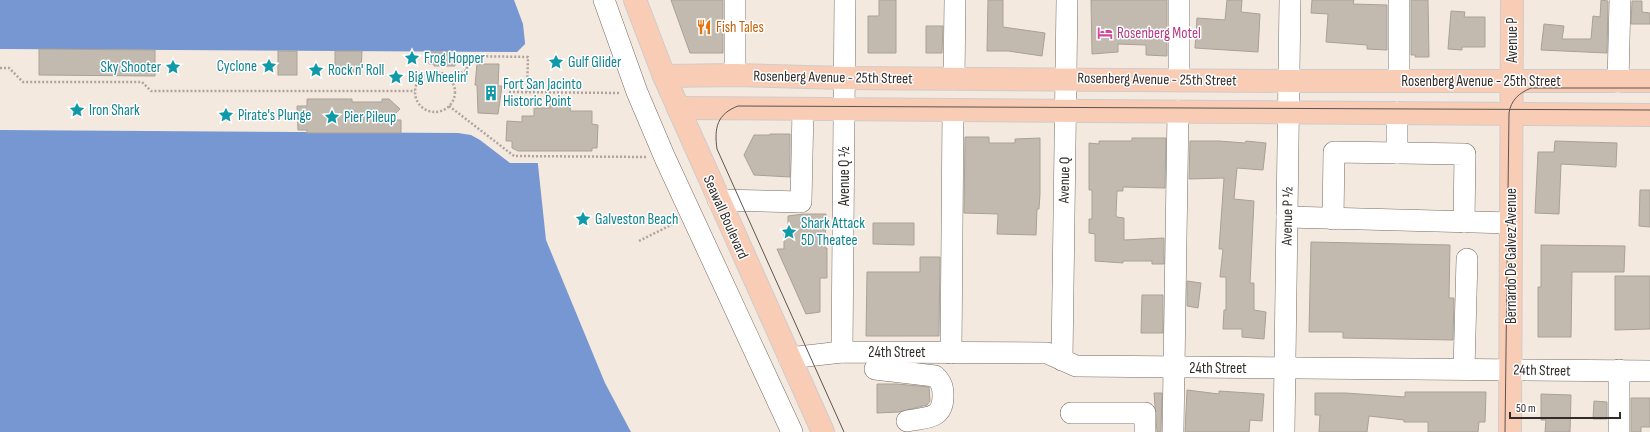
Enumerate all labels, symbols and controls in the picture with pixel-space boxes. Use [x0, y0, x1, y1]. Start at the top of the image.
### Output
street label: Avenue P [1503, 17, 1522, 64]
restaurant icon: Fish Tales [695, 18, 713, 36]
place label: Fish Tales [716, 18, 764, 37]
hotel icon: Rosenberg Motel [1096, 24, 1114, 42]
place label: Rosenberg Motel [1117, 24, 1201, 43]
place icon: Frog Hopper [403, 49, 421, 67]
place label: Frog Hopper [424, 49, 486, 68]
place icon: Gulf Glider [547, 53, 565, 71]
place label: Gulf Glider [568, 53, 622, 72]
place label: Cyclone [217, 57, 257, 76]
place icon: Cyclone [260, 57, 278, 75]
place label: Sky Shooter [101, 58, 162, 77]
place icon: Sky Shooter [164, 58, 182, 76]
place icon: Rock n' Roll [307, 61, 325, 79]
place label: Rock n' Roll [328, 61, 384, 80]
street label: Rosenberg Avenue - 25th Street [753, 67, 913, 88]
place icon: Big Wheelin' [387, 68, 405, 86]
place label: Big Wheelin' [408, 68, 468, 87]
street label: Rosenberg Avenue - 25th Street [1077, 69, 1237, 90]
street label: Rosenberg Avenue - 25th Street [1401, 72, 1561, 91]
place label: Fort San Jacinto Historic Point [503, 75, 582, 111]
building icon: Fort San Jacinto Historic Point [482, 84, 500, 102]
place icon: Iron Shark [68, 101, 86, 119]
place label: Iron Shark [89, 101, 140, 120]
place icon: Pirate's Plunge [217, 106, 235, 124]
place label: Pirate's Plunge [238, 106, 311, 125]
place icon: Pier Pileup [323, 108, 341, 126]
place label: Pier Pileup [344, 108, 396, 127]
street label: Avenue Q ½ [835, 146, 854, 207]
street label: Avenue Q [1055, 157, 1074, 204]
street label: Seawall Boulevard [699, 172, 752, 262]
street label: Avenue P ½ [1277, 186, 1298, 247]
street label: Bernardo De Galvez Avenue [1502, 188, 1521, 324]
place icon: Galveston Beach [574, 210, 592, 228]
place label: Galveston Beach [595, 210, 678, 229]
place label: Shark Attack 5D Theatee [801, 214, 865, 250]
place icon: Shark Attack 5D Theatee [780, 223, 798, 241]
street label: 24th Street [868, 343, 926, 362]
street label: 24th Street [1189, 359, 1247, 378]
street label: 24th Street [1513, 361, 1571, 381]
scale bar [1510, 394, 1620, 420]
text: 50 m [1516, 401, 1536, 416]

